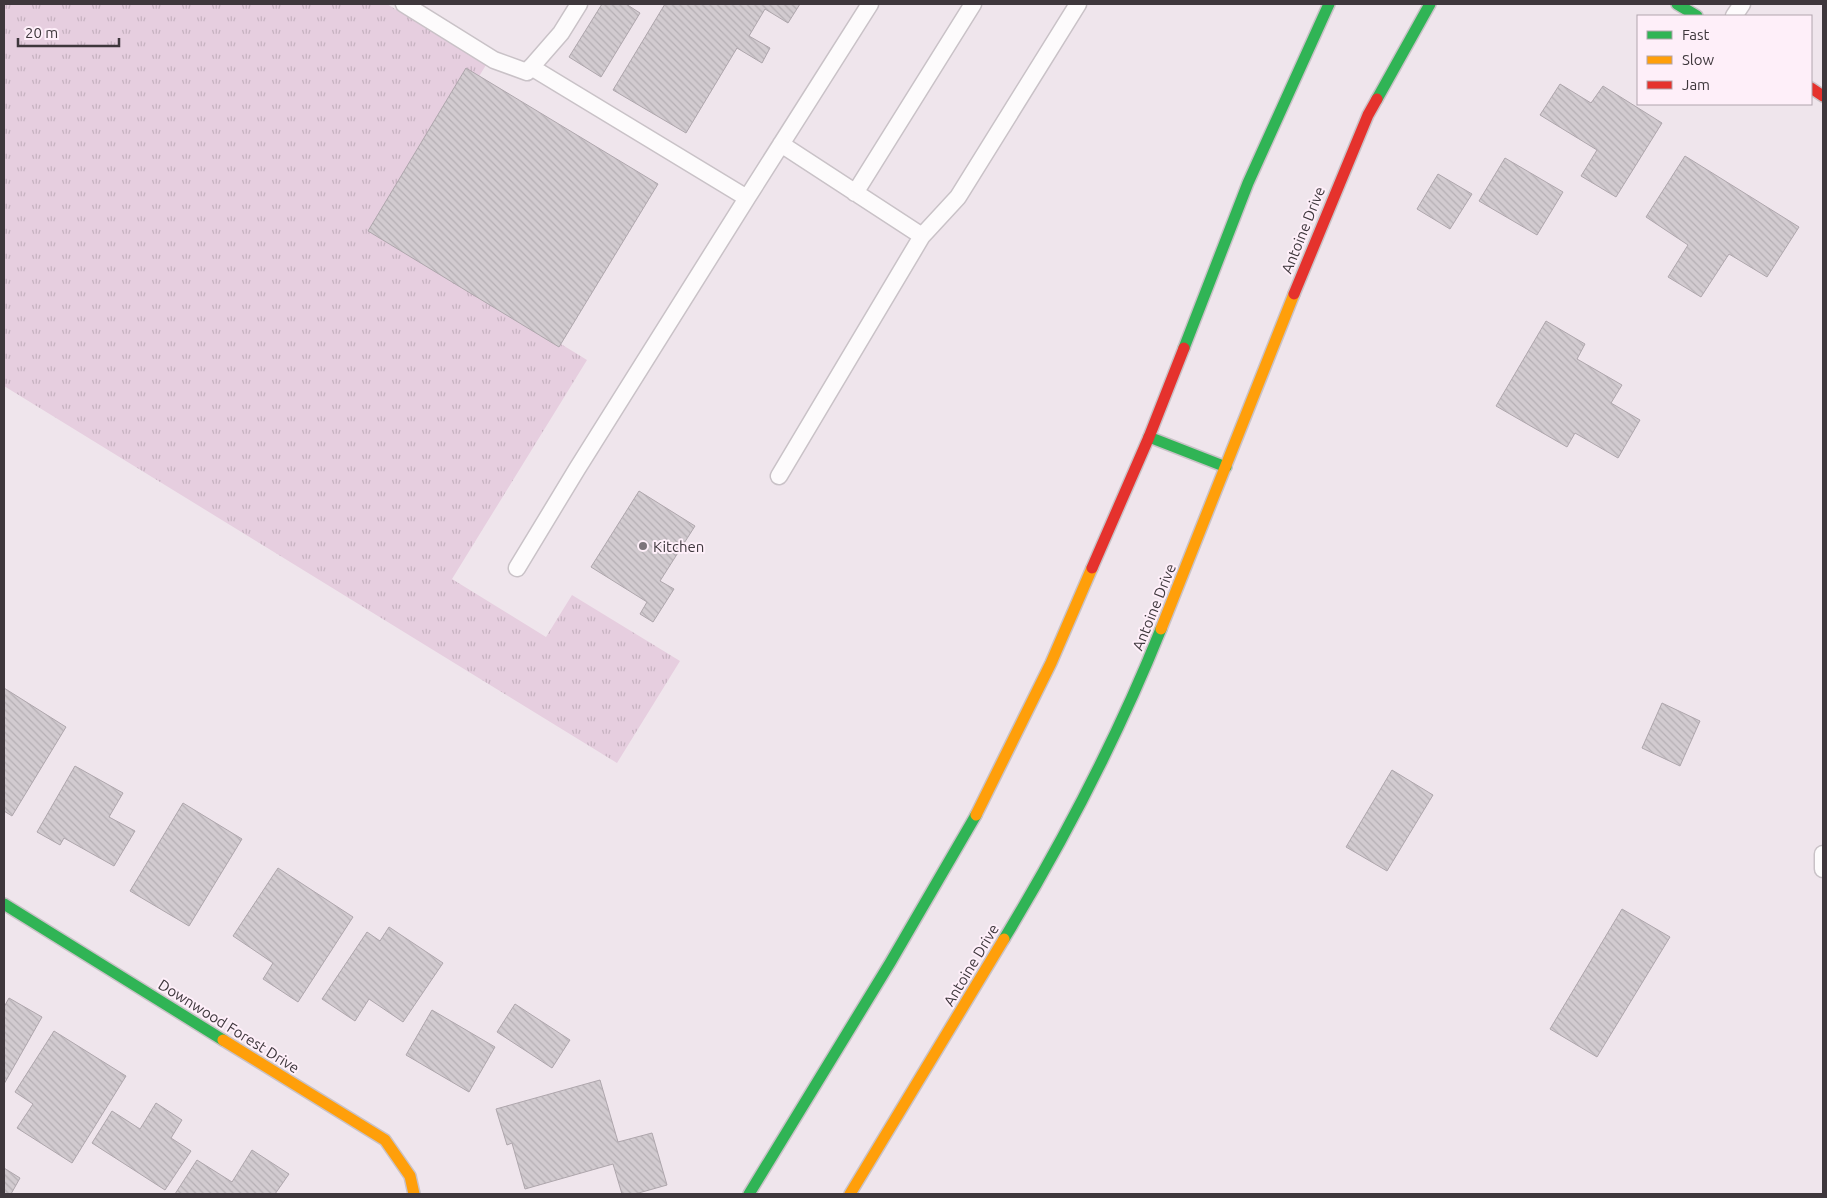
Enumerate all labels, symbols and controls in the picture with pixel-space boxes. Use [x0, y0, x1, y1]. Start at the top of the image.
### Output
scale bar [18, 15, 119, 47]
legend [1637, 15, 1812, 105]
text: 20 m [25, 24, 58, 41]
text: Fast [1682, 26, 1710, 43]
text: Slow [1682, 51, 1715, 68]
text: Jam [1682, 76, 1710, 93]
street label: Antoine Drive [1278, 184, 1328, 276]
place label: Kitchen [653, 538, 704, 555]
marker: Kitchen [637, 540, 649, 552]
street label: Antoine Drive [1129, 561, 1179, 653]
street label: Antoine Drive [940, 921, 1002, 1009]
street label: Downwood Forest Drive [155, 976, 303, 1076]

